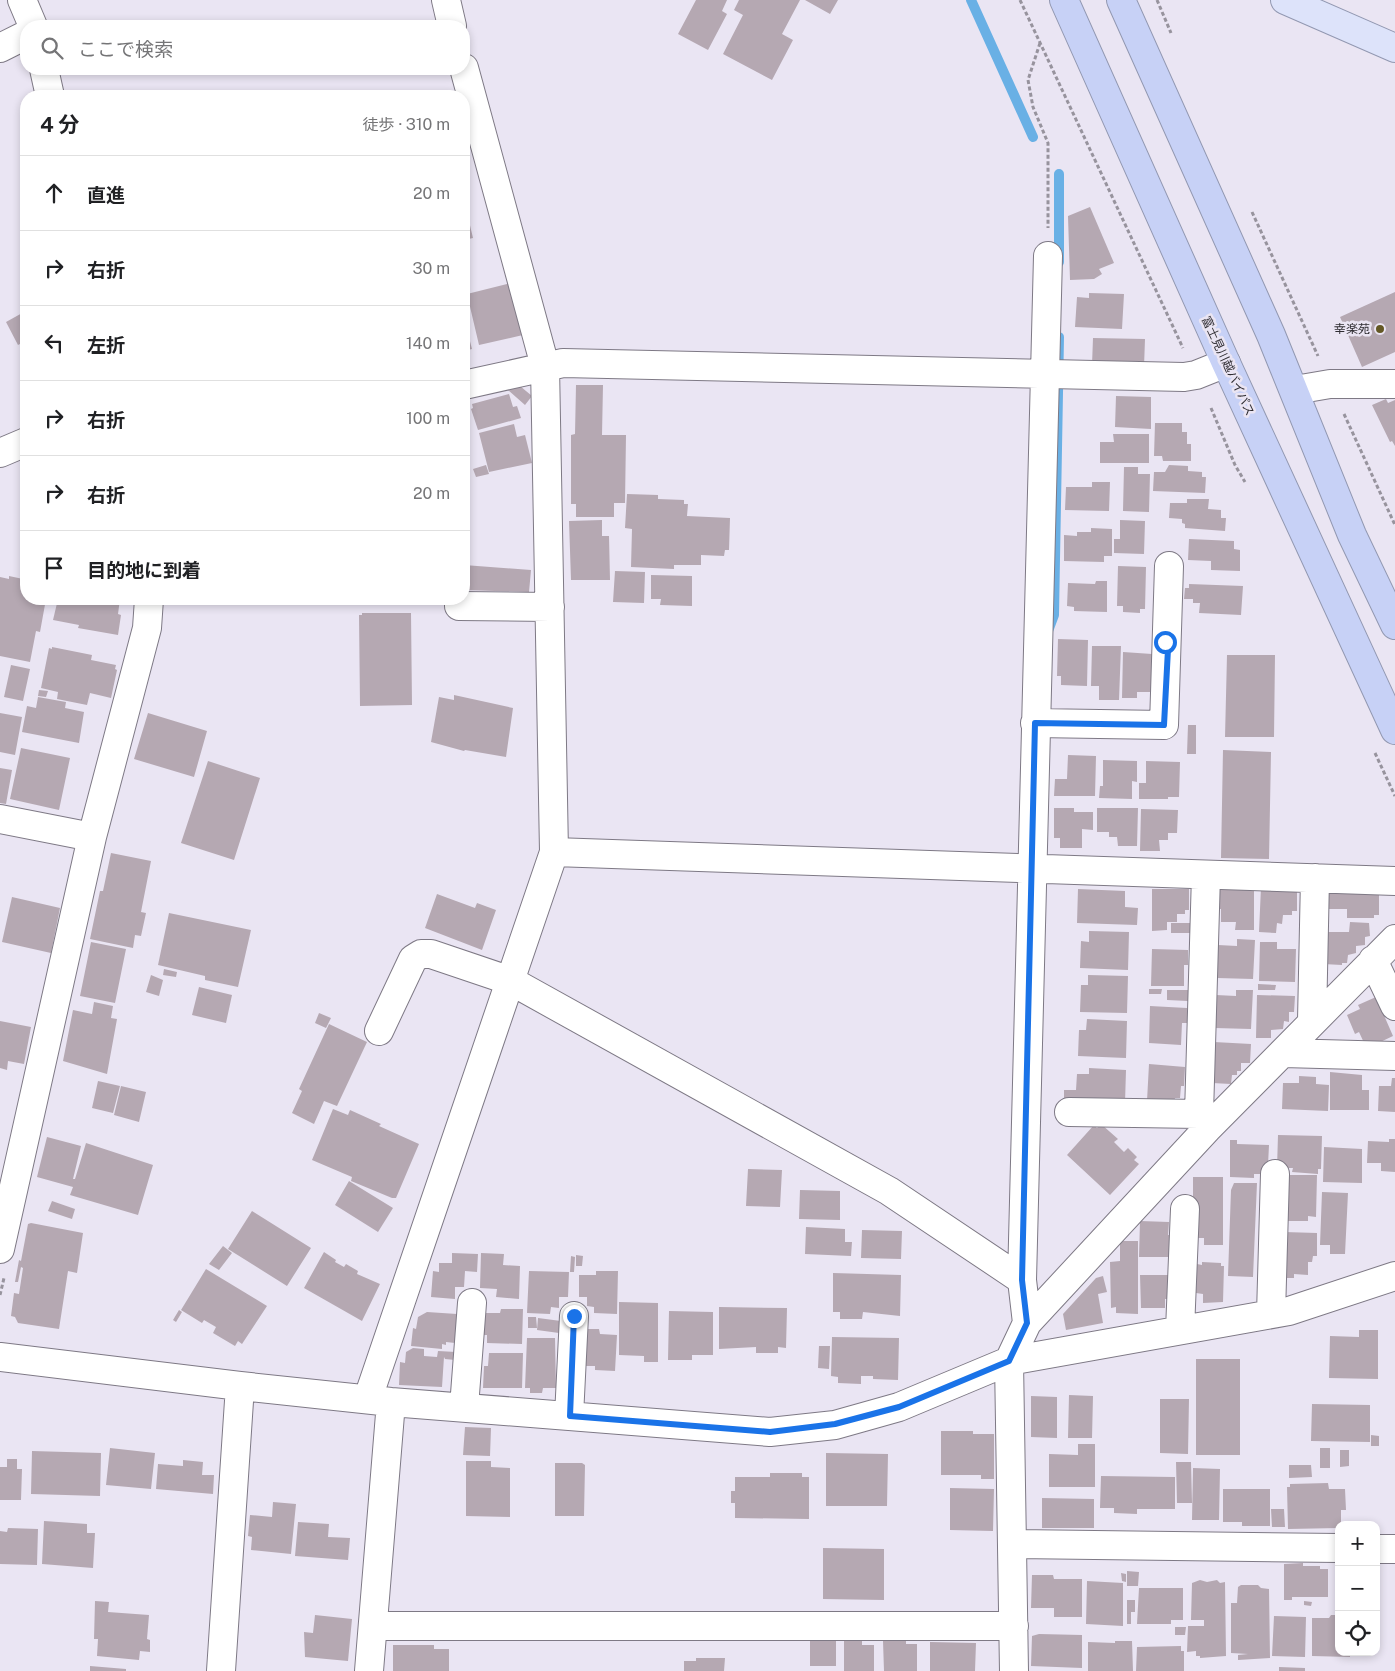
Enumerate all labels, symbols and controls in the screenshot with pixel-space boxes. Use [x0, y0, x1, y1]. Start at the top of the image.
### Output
search box [20, 20, 470, 75]
icon: search [38, 34, 66, 62]
text: ここで検索 [78, 38, 173, 60]
text: 4 分 [40, 112, 80, 137]
text: 徒歩 · 310 m [363, 115, 450, 134]
icon: ahead [40, 179, 68, 207]
text: 直進 [87, 184, 125, 206]
text: 20 m [413, 184, 450, 203]
icon: right [40, 254, 68, 282]
text: 右折 [87, 259, 125, 281]
text: 30 m [413, 259, 450, 278]
street label: 富士見川越バイパス [1199, 314, 1257, 418]
place label: 幸楽苑 [1334, 322, 1370, 336]
marker: 幸楽苑 [1374, 323, 1386, 335]
icon: left [40, 329, 68, 357]
text: 左折 [87, 334, 125, 356]
text: 140 m [406, 334, 450, 353]
icon: right [40, 404, 68, 432]
text: 右折 [87, 409, 125, 431]
text: 100 m [406, 409, 450, 428]
icon: right [40, 479, 68, 507]
text: 右折 [87, 484, 125, 506]
text: 20 m [413, 484, 450, 503]
icon: arrive [40, 554, 68, 582]
text: 目的地に到着 [87, 559, 201, 581]
route start [1154, 631, 1177, 654]
route end [563, 1305, 586, 1328]
map controls [1335, 1521, 1380, 1656]
button: + [1335, 1521, 1380, 1566]
button: − [1335, 1566, 1380, 1611]
button: locate [1335, 1611, 1380, 1656]

